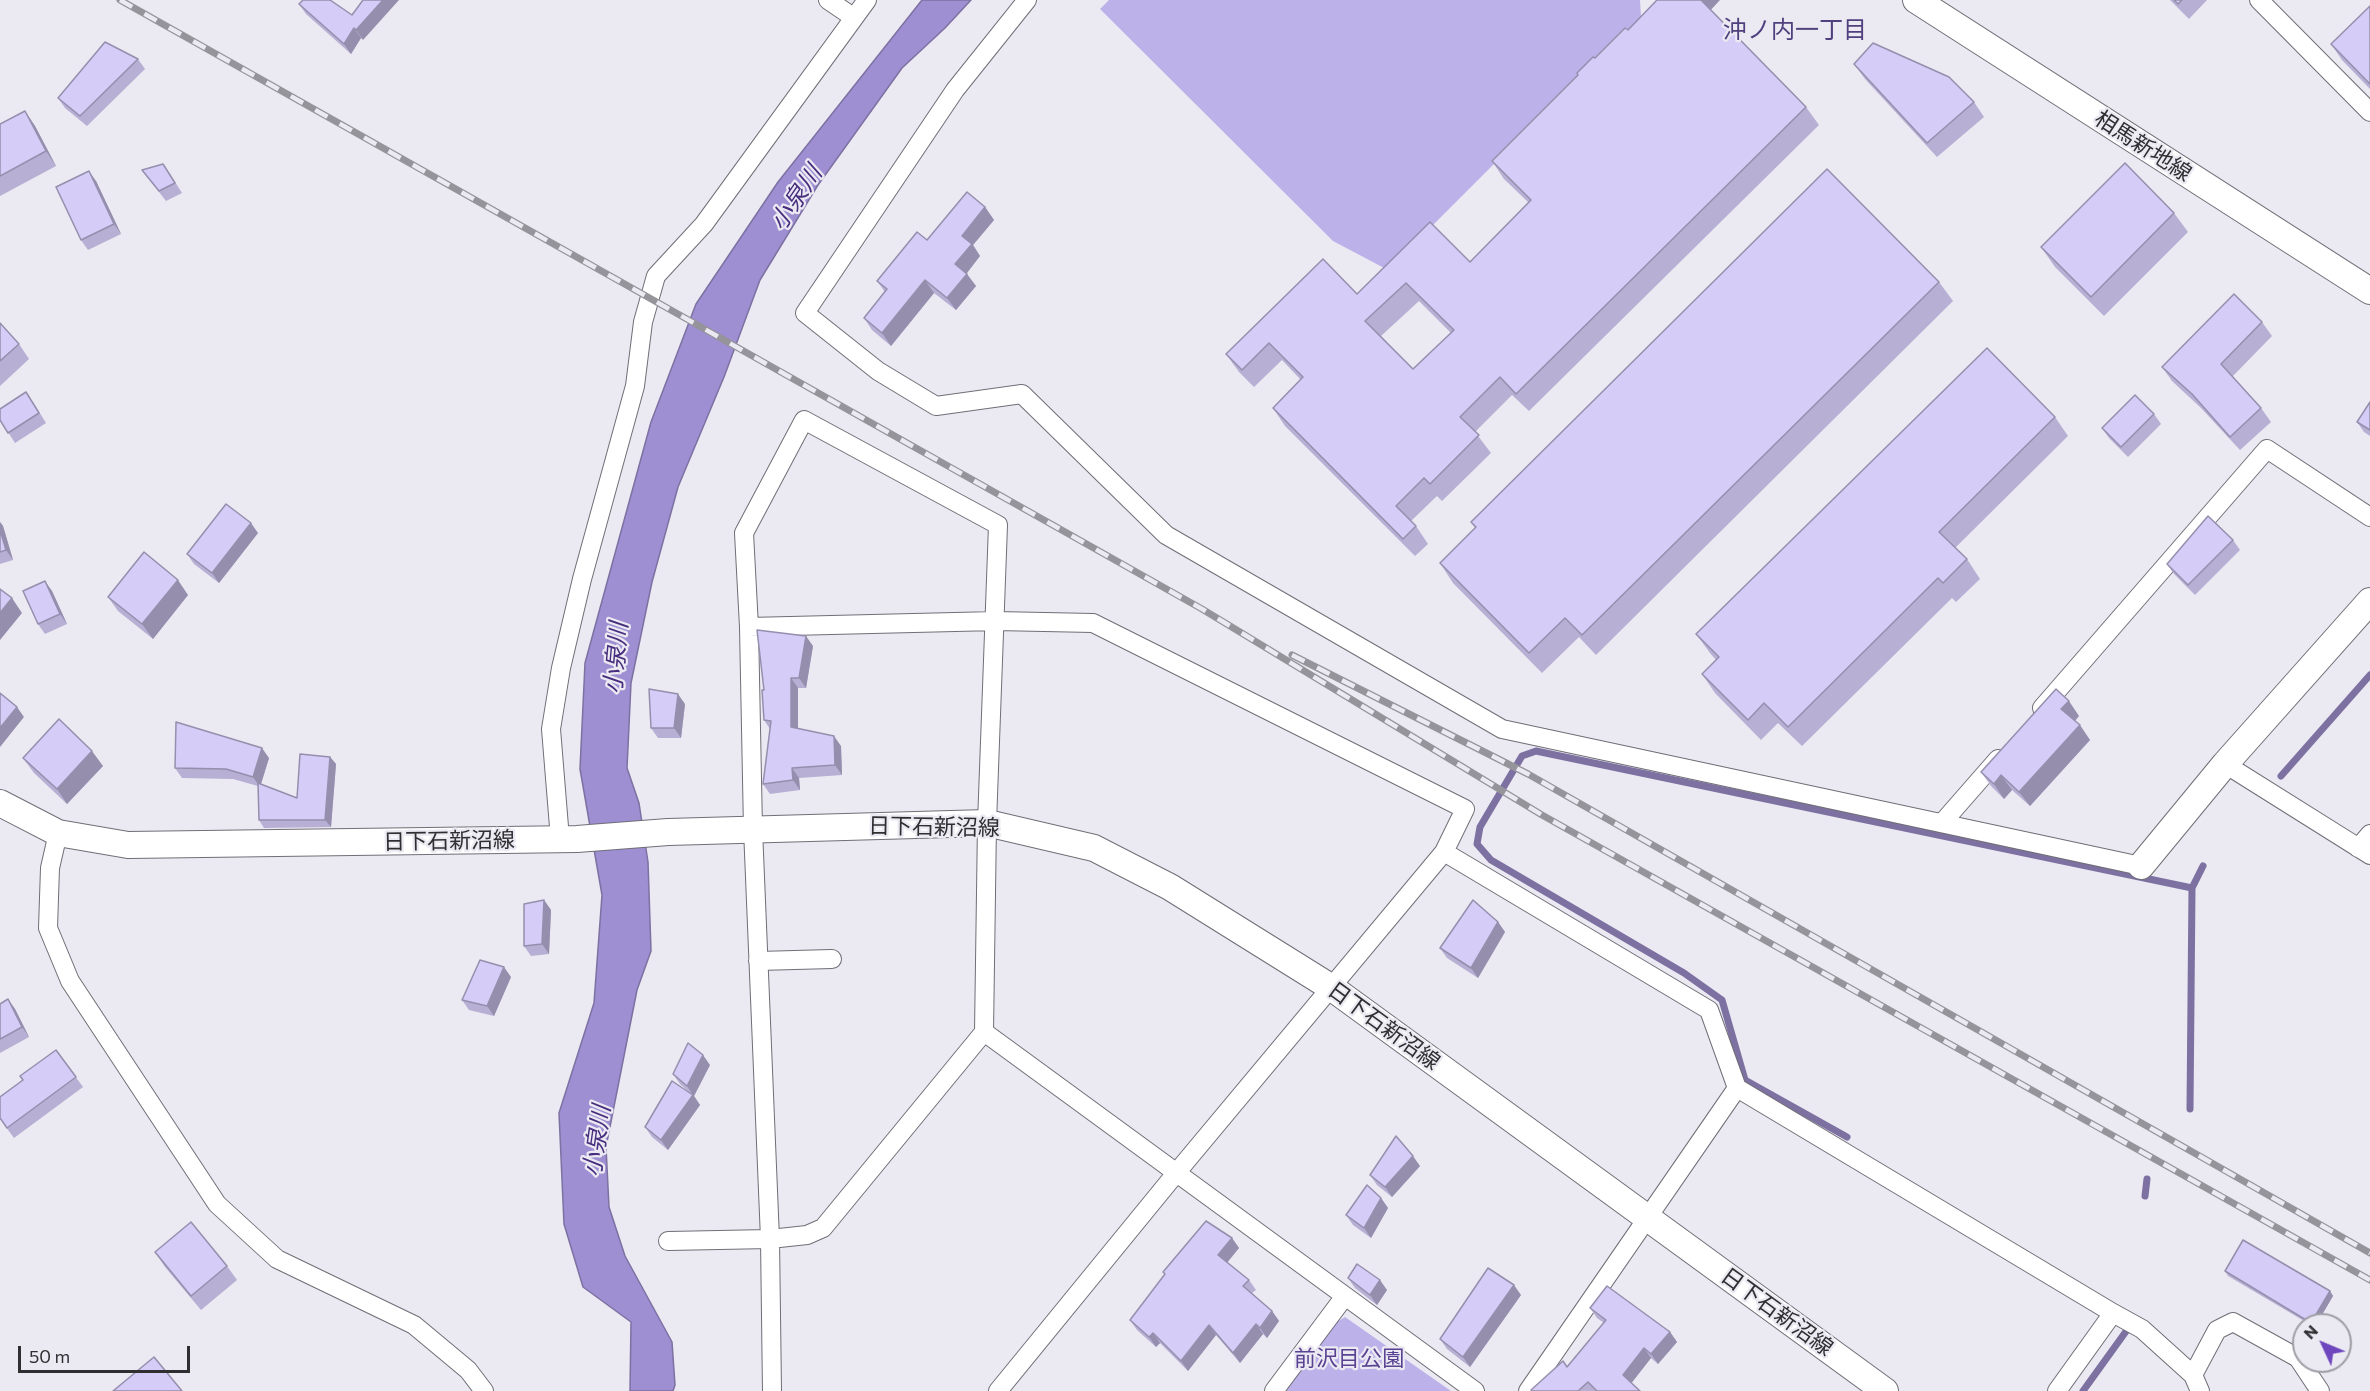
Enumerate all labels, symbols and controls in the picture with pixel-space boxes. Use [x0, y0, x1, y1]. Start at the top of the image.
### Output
district label: 沖ノ内一丁目 [1723, 16, 1867, 44]
street label: 相馬新地線 [2090, 105, 2196, 187]
water label: 小泉川 [764, 160, 828, 236]
water label: 小泉川 [599, 621, 633, 695]
street label: 日下石新沼線 [868, 813, 1000, 841]
street label: 日下石新沼線 [383, 827, 515, 855]
street label: 日下石新沼線 [1323, 977, 1445, 1075]
water label: 小泉川 [578, 1103, 616, 1179]
street label: 日下石新沼線 [1716, 1263, 1838, 1361]
north arrow [2292, 1313, 2352, 1373]
text: N [2299, 1321, 2321, 1342]
scale bar [21, 1334, 194, 1372]
text: 50 m [29, 1345, 70, 1367]
park label: 前沢目公園 [1294, 1346, 1404, 1372]

